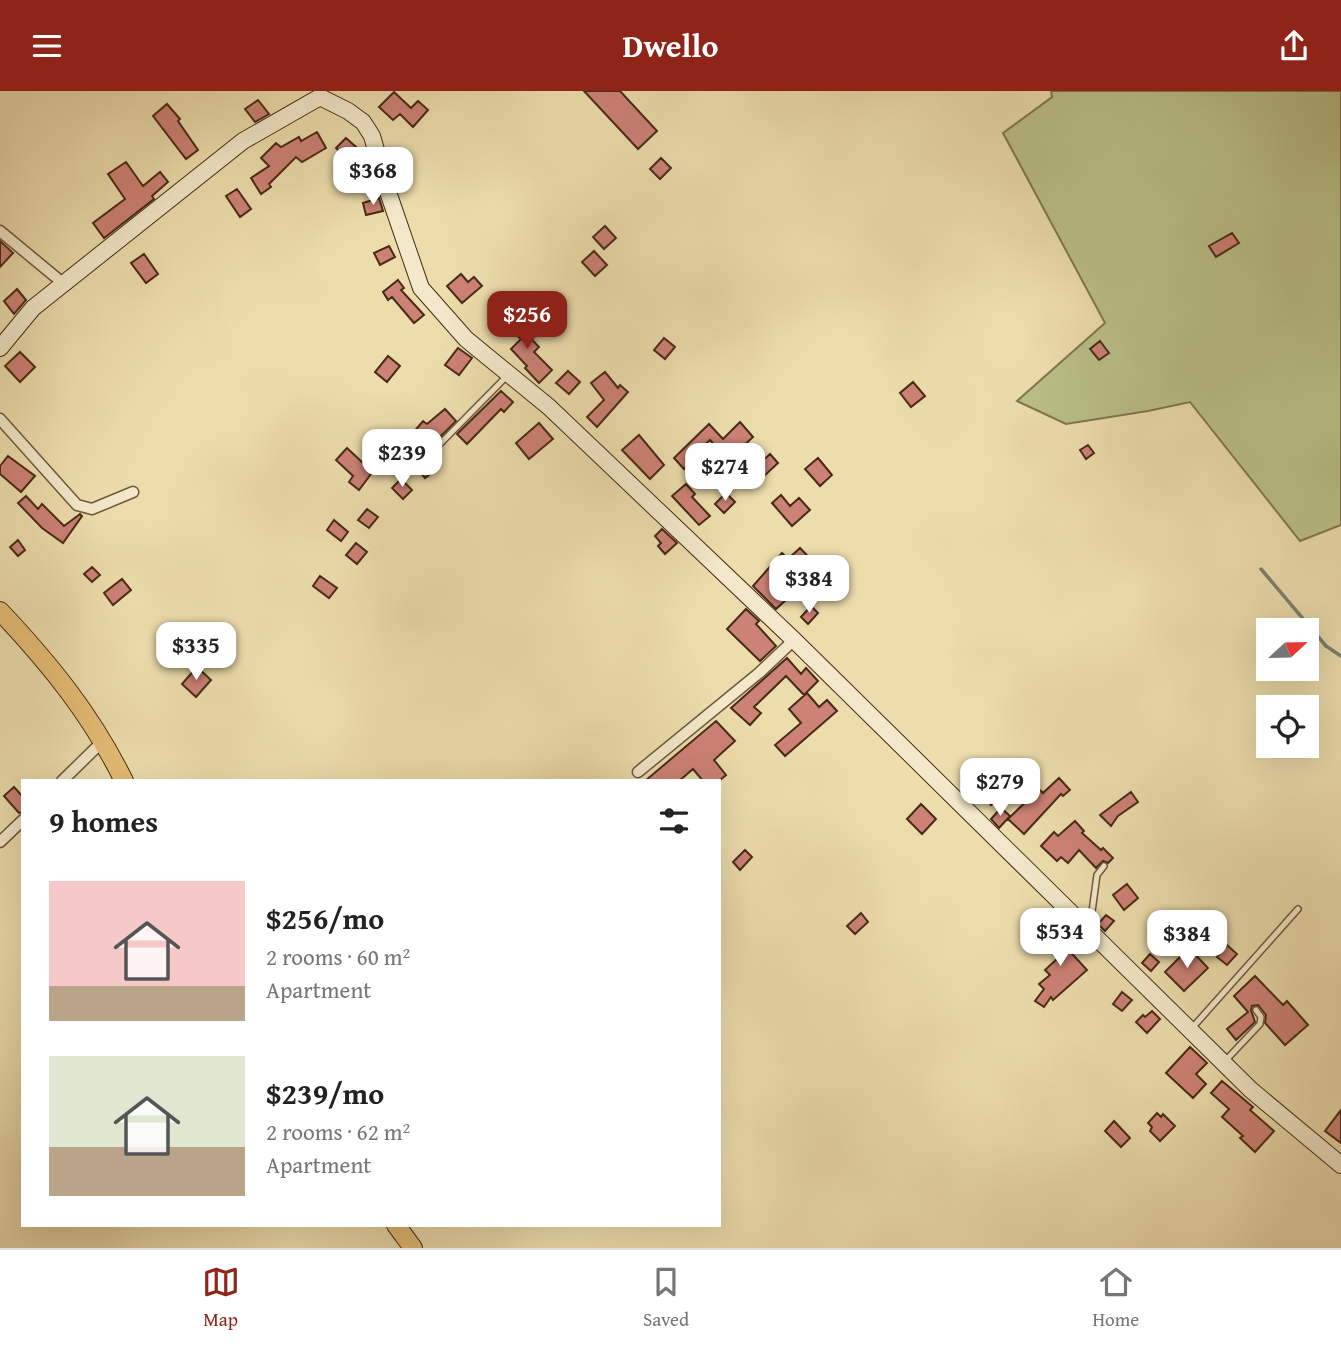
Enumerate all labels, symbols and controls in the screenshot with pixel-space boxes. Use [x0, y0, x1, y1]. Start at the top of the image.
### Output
text: Dwello [623, 22, 718, 69]
icon: menu [28, 27, 66, 65]
icon: share [1275, 27, 1313, 65]
pin: $368 [332, 148, 414, 207]
text: $368 [349, 153, 397, 186]
pin: $256 [486, 292, 568, 351]
text: $256 [503, 297, 551, 330]
pin: $239 [361, 429, 443, 489]
text: $239 [378, 435, 426, 468]
pin: $274 [684, 443, 766, 503]
text: $274 [701, 449, 749, 482]
pin: $384 [768, 555, 850, 615]
text: $384 [785, 561, 833, 594]
north arrow [1256, 618, 1320, 681]
map controls [1256, 618, 1319, 758]
pin: $335 [155, 623, 237, 682]
text: $335 [172, 628, 220, 661]
button: locate [1256, 695, 1319, 758]
pin: $279 [959, 759, 1041, 818]
text: $279 [976, 764, 1024, 797]
text: 9 homes [49, 799, 158, 843]
icon: filters [655, 802, 693, 840]
text: $256/mo [266, 896, 384, 940]
icon: home [105, 909, 189, 993]
pin: $534 [1019, 909, 1101, 968]
pin: $384 [1146, 911, 1228, 970]
text: $534 [1036, 914, 1084, 947]
text: $384 [1163, 916, 1211, 949]
text: 2 rooms · 60 m² [266, 940, 410, 973]
text: Apartment [266, 973, 371, 1006]
text: $239/mo [266, 1071, 384, 1115]
icon: home [105, 1084, 189, 1168]
text: 2 rooms · 62 m² [266, 1115, 410, 1148]
text: Apartment [266, 1148, 371, 1181]
tab: Map [202, 1263, 240, 1333]
tab: Saved [643, 1263, 689, 1333]
tab: Home [1093, 1263, 1139, 1333]

